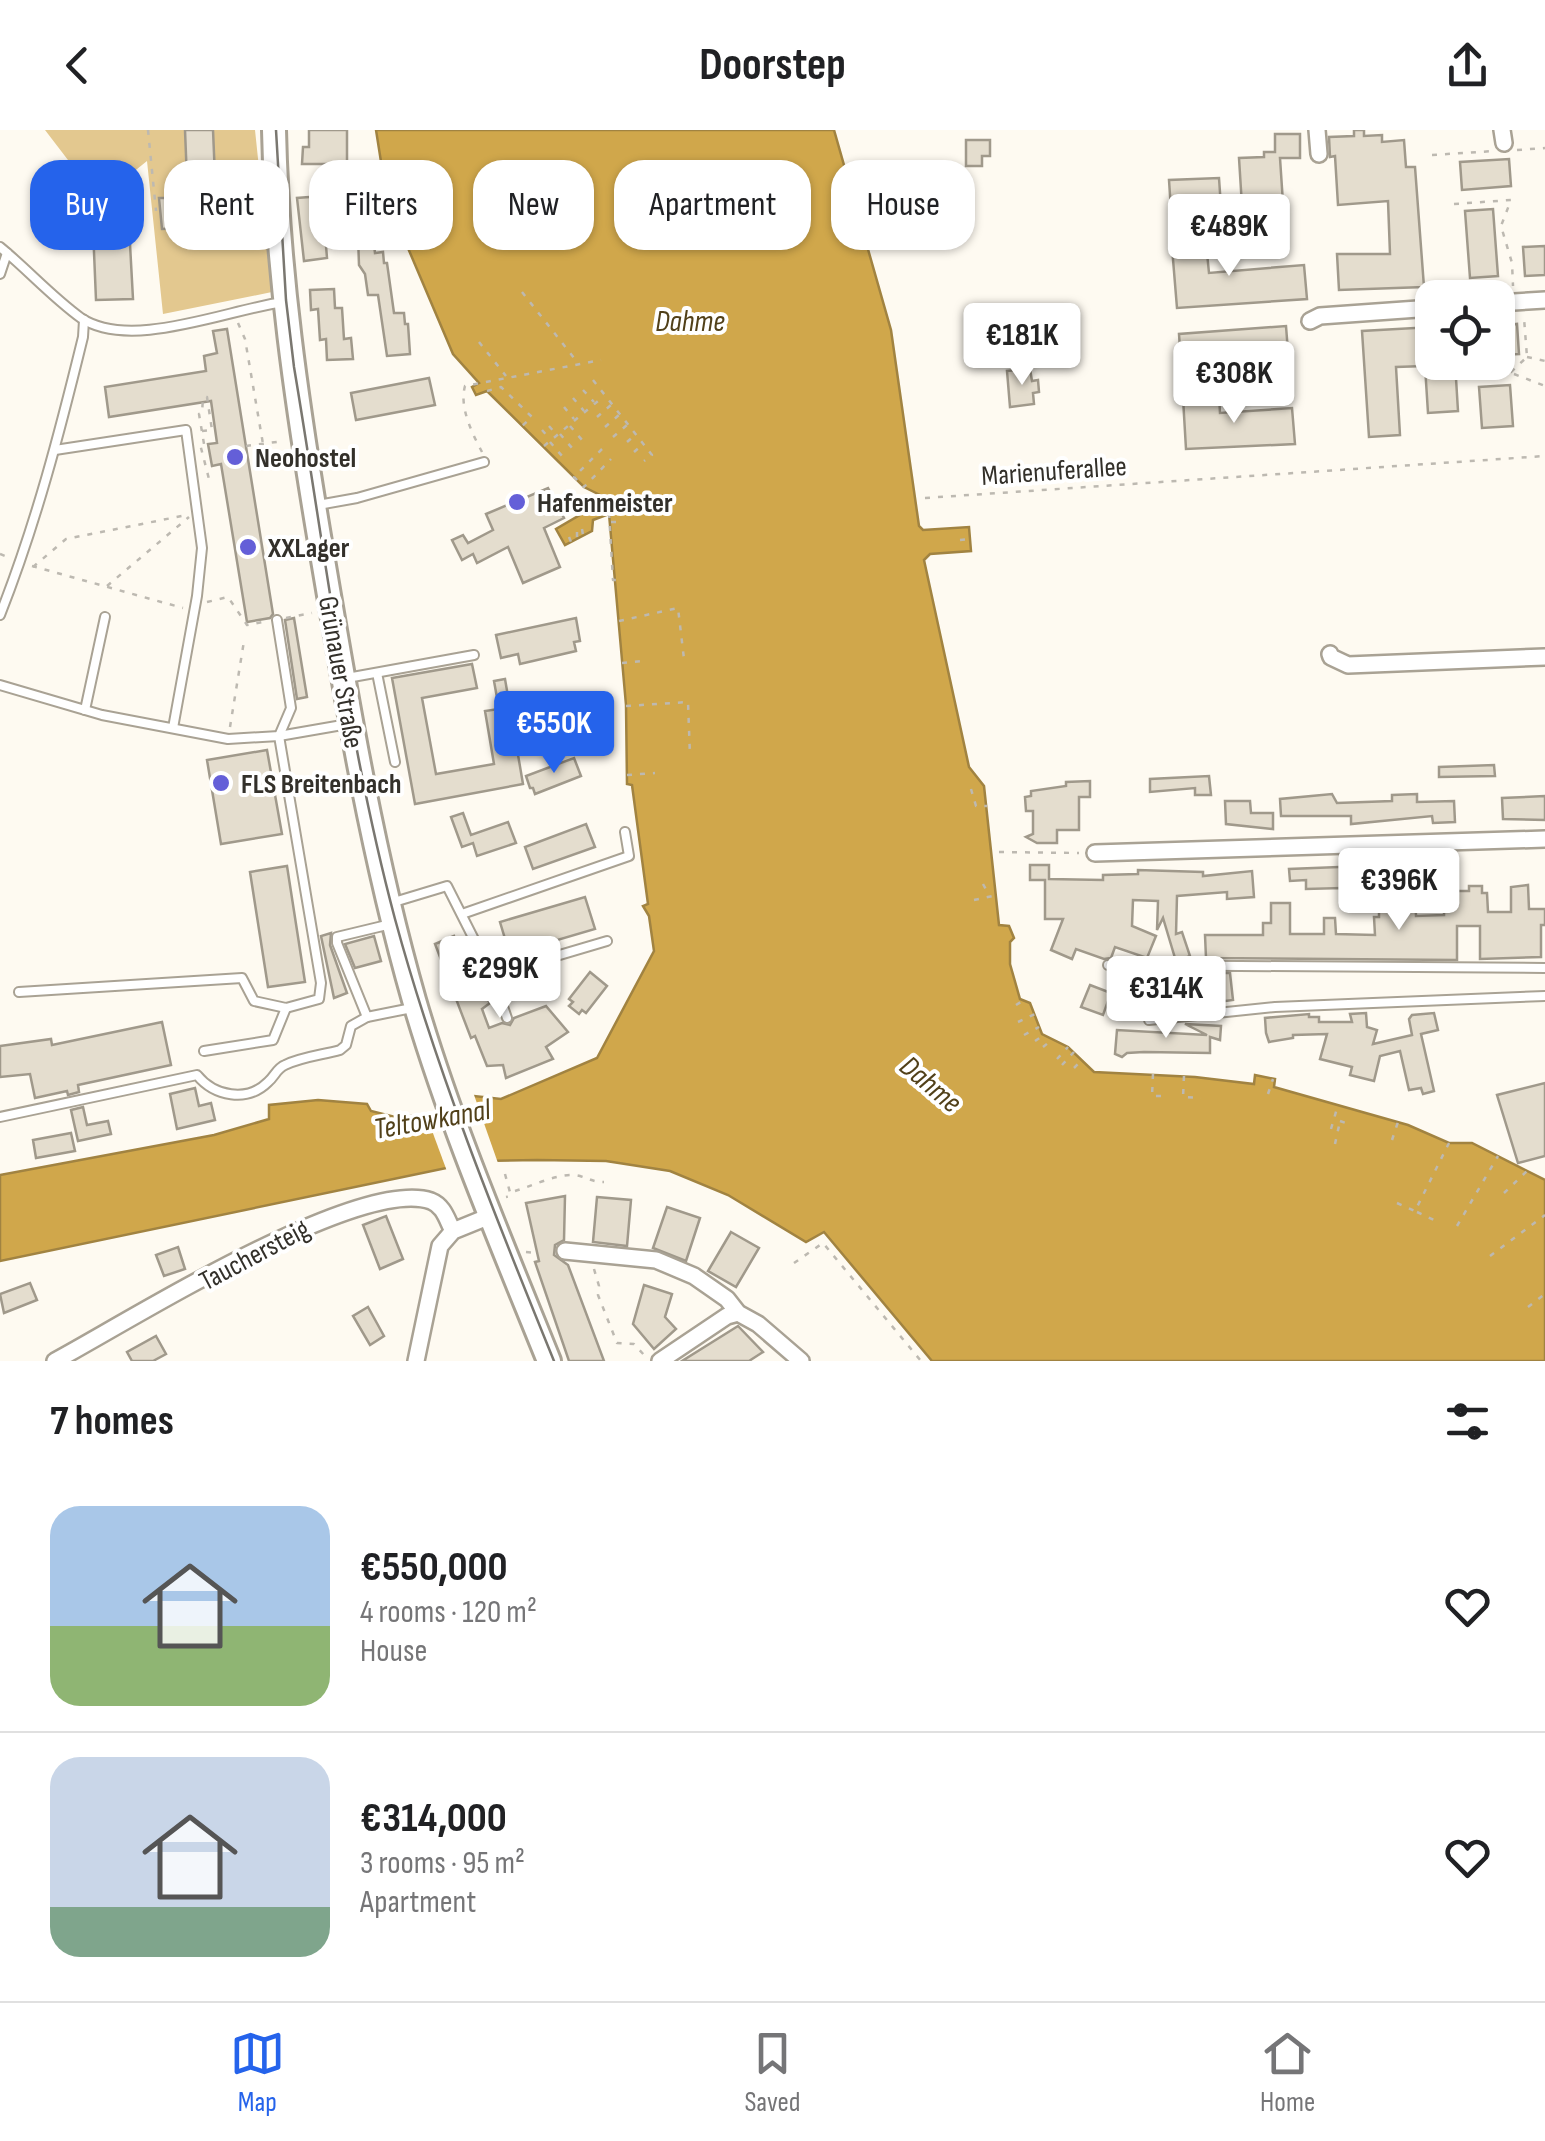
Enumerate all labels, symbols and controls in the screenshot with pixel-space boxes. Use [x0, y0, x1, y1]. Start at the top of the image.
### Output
icon: back [50, 38, 105, 93]
text: Doorstep [699, 38, 846, 93]
icon: share [1440, 38, 1495, 93]
chip: Buy [30, 160, 144, 250]
chip: Rent [164, 160, 289, 250]
chip: Filters [309, 160, 453, 250]
chip: New [473, 160, 594, 250]
chip: Apartment [614, 160, 811, 250]
chip: House [831, 160, 975, 250]
pin: €489K [1159, 194, 1299, 279]
text: €489K [1190, 207, 1268, 246]
map controls [1415, 280, 1515, 380]
button: locate [1415, 280, 1515, 380]
pin: €181K [952, 303, 1092, 388]
water label: Dahme [655, 304, 725, 340]
text: €181K [985, 316, 1059, 355]
pin: €308K [1164, 341, 1304, 426]
text: €308K [1195, 354, 1273, 393]
place label: Neohostel [255, 442, 356, 475]
marker: Neohostel [224, 446, 246, 468]
street label: Marienuferallee [980, 450, 1128, 493]
place label: Hafenmeister [537, 487, 673, 520]
marker: Hafenmeister [506, 491, 528, 513]
place label: XXLager [267, 532, 350, 565]
marker: XXLager [237, 536, 259, 558]
street label: Grünauer Straße [311, 594, 370, 751]
pin: €550K [484, 691, 624, 776]
text: €550K [516, 704, 592, 743]
place label: FLS Breitenbach [241, 768, 401, 801]
marker: FLS Breitenbach [210, 772, 232, 794]
pin: €396K [1329, 848, 1469, 933]
text: €396K [1360, 861, 1438, 900]
pin: €299K [430, 936, 570, 1021]
text: €299K [462, 949, 538, 988]
pin: €314K [1096, 956, 1236, 1041]
text: €314K [1129, 969, 1203, 1008]
water label: Dahme [892, 1049, 969, 1121]
water label: Teltowkanal [371, 1092, 495, 1148]
street label: Tauchersteig [194, 1213, 315, 1298]
icon: filters [1440, 1394, 1495, 1449]
text: 7 homes [50, 1396, 174, 1447]
text: €550,000 [360, 1542, 507, 1593]
icon: home [130, 1546, 250, 1666]
icon: heart [1440, 1579, 1495, 1634]
text: 4 rooms · 120 m² [360, 1593, 537, 1632]
text: House [360, 1632, 427, 1671]
text: €314,000 [360, 1793, 507, 1844]
icon: home [130, 1797, 250, 1917]
icon: heart [1440, 1830, 1495, 1885]
text: 3 rooms · 95 m² [360, 1844, 525, 1883]
text: Apartment [360, 1883, 476, 1922]
tab: Map [230, 2026, 285, 2119]
tab: Saved [744, 2026, 801, 2119]
tab: Home [1260, 2026, 1315, 2119]

